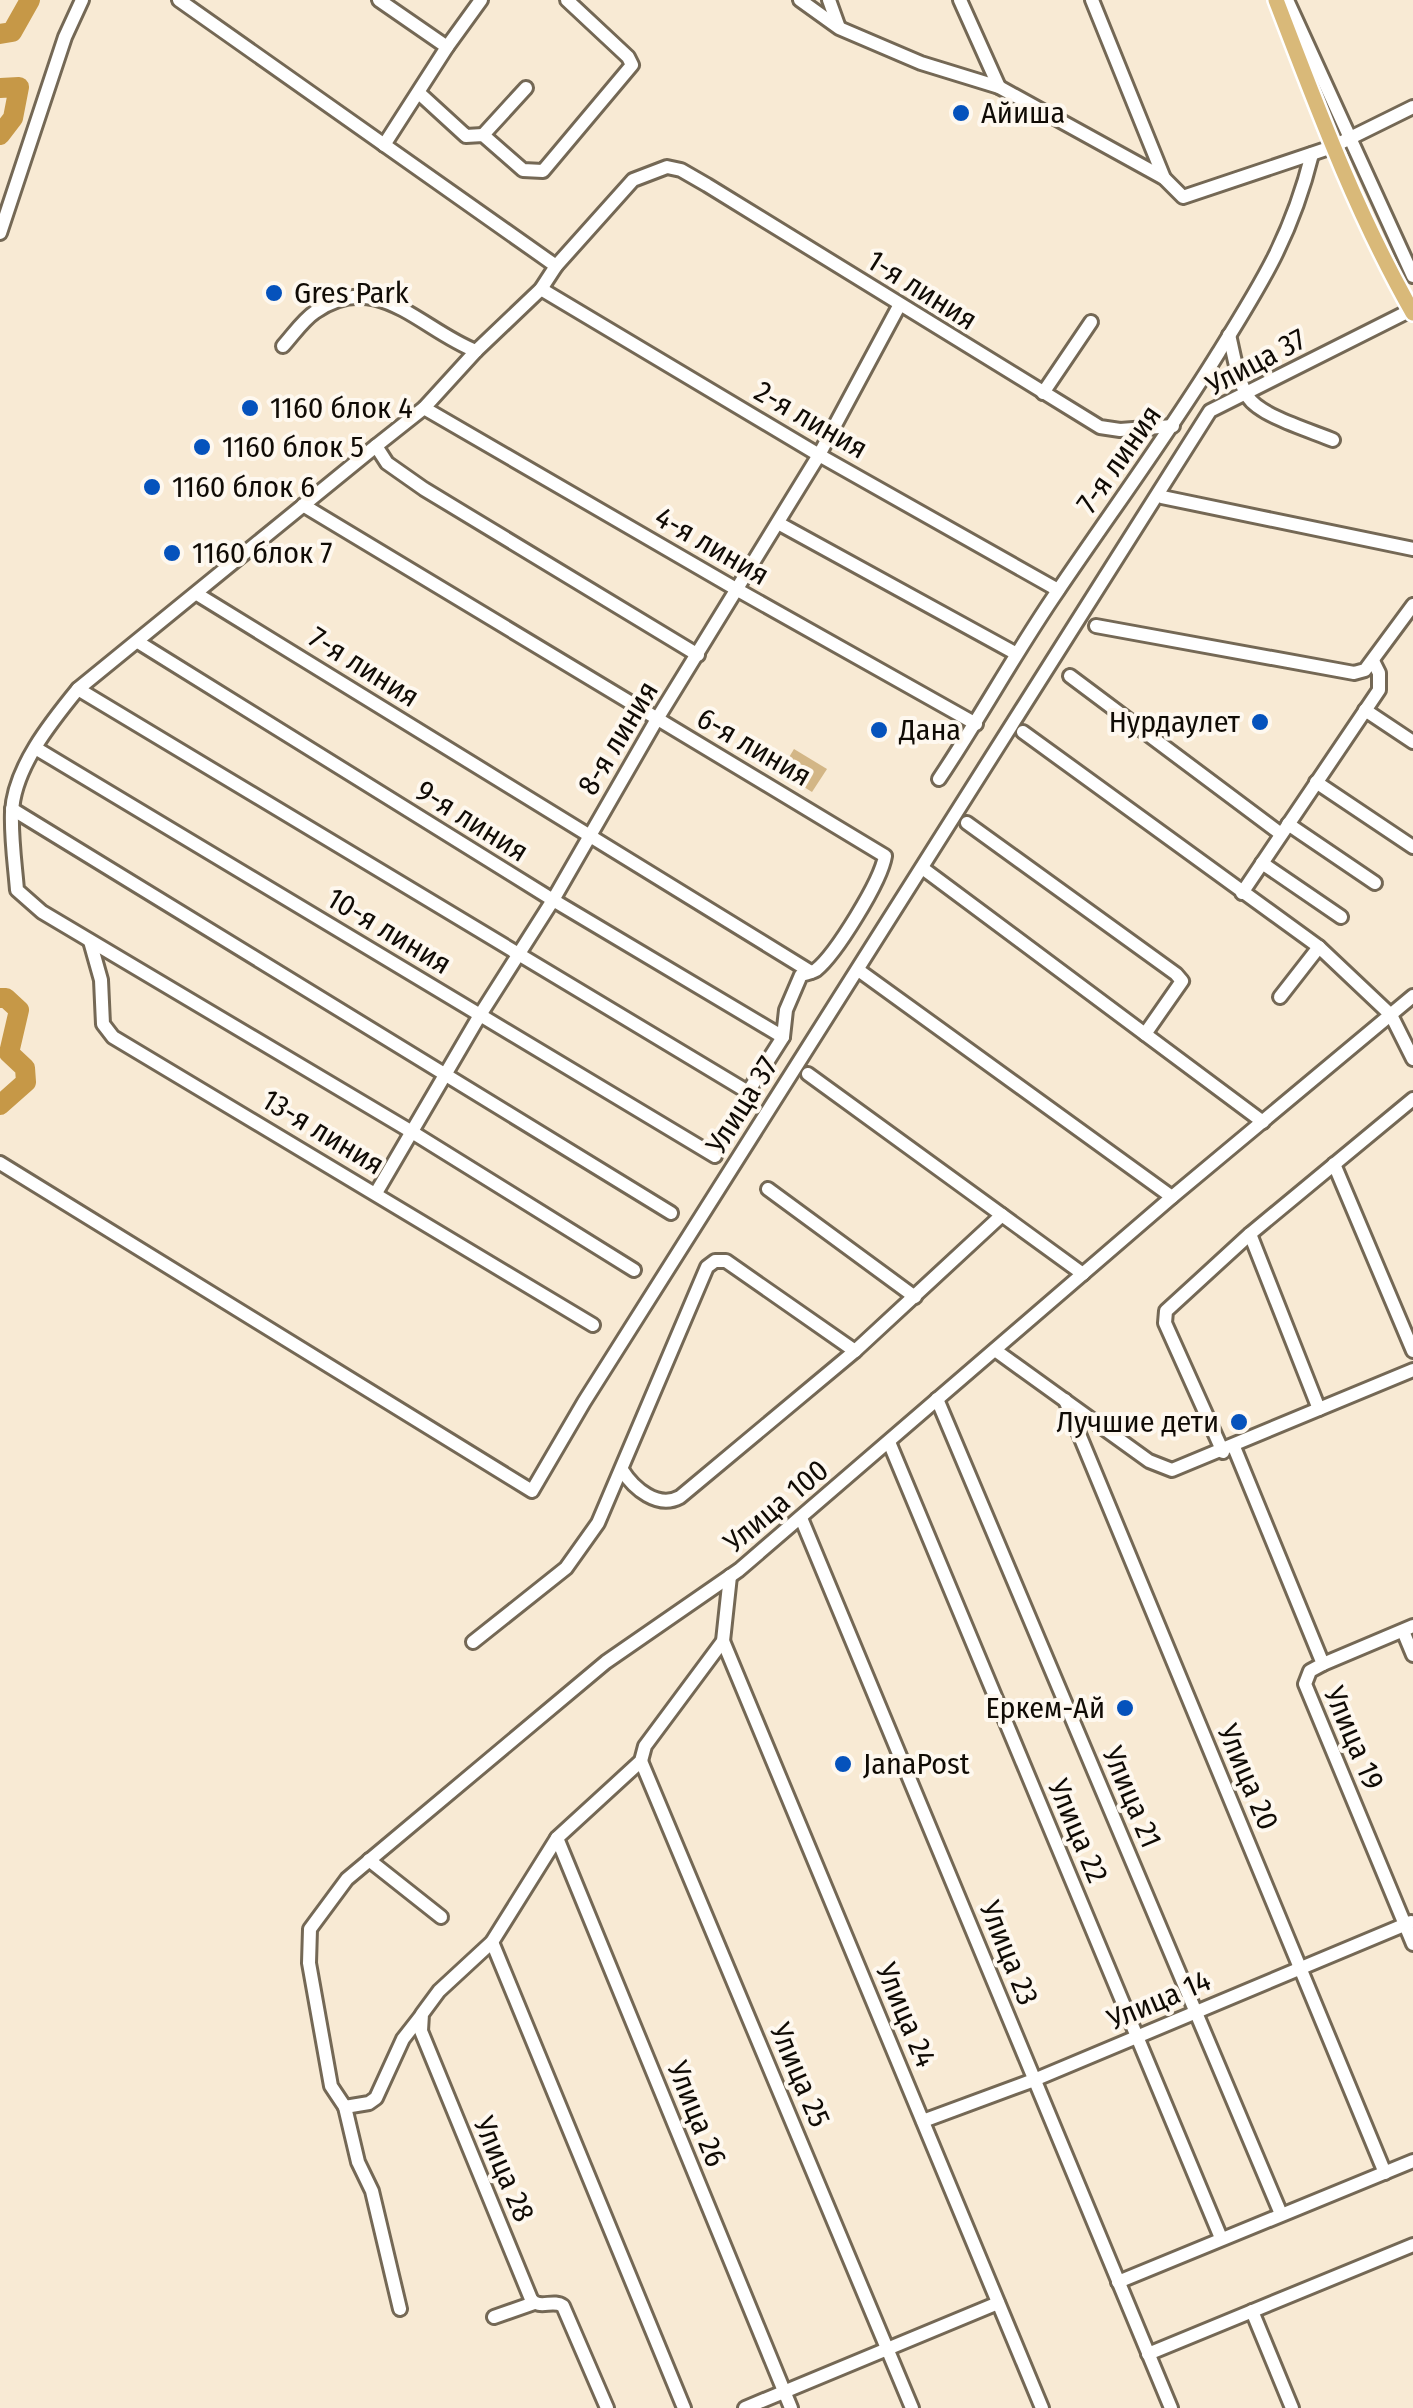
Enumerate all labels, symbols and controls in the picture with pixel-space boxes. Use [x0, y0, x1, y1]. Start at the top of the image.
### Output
place label: Айиша [981, 95, 1065, 131]
marker: Айиша [950, 102, 972, 124]
street label: 1-я линия [860, 242, 984, 338]
place label: Gres Park [294, 275, 409, 311]
marker: Gres Park [263, 282, 285, 304]
street label: Улица 37 [1199, 321, 1312, 404]
street label: 2-я линия [748, 373, 874, 467]
place label: 1160 блок 4 [270, 390, 413, 426]
marker: 1160 блок 4 [239, 397, 261, 419]
street label: 7-я линия [1069, 398, 1169, 520]
place label: 1160 блок 5 [222, 429, 364, 465]
marker: 1160 блок 5 [191, 436, 213, 458]
place label: 1160 блок 6 [172, 469, 315, 505]
marker: 1160 блок 6 [141, 476, 163, 498]
street label: 4-я линия [649, 499, 775, 593]
place label: 1160 блок 7 [192, 535, 332, 571]
marker: 1160 блок 7 [161, 542, 183, 564]
street label: 7-я линия [302, 619, 426, 715]
street label: 8-я линия [570, 675, 666, 801]
street label: 6-я линия [690, 700, 818, 794]
place label: Нурдаулет [1109, 704, 1241, 740]
marker: Нурдаулет [1249, 711, 1271, 733]
place label: Дана [898, 712, 961, 748]
marker: Дана [868, 719, 890, 741]
street label: 9-я линия [409, 772, 535, 870]
street label: 10-я линия [320, 880, 458, 982]
street label: Улица 37 [698, 1050, 786, 1161]
street label: 13-я линия [255, 1081, 391, 1183]
place label: Лучшие дети [1056, 1404, 1219, 1440]
marker: Лучшие дети [1228, 1411, 1250, 1433]
street label: Улица 100 [716, 1452, 836, 1561]
street label: Улица 19 [1316, 1680, 1392, 1795]
place label: Еркем-Ай [985, 1690, 1105, 1726]
marker: Еркем-Ай [1114, 1697, 1136, 1719]
street label: Улица 20 [1209, 1718, 1286, 1835]
street label: Улица 21 [1094, 1740, 1169, 1853]
place label: JanaPost [863, 1746, 970, 1782]
marker: JanaPost [832, 1753, 854, 1775]
street label: Улица 22 [1040, 1773, 1116, 1888]
street label: Улица 23 [972, 1895, 1046, 2010]
street label: Улица 24 [868, 1957, 944, 2072]
street label: Улица 14 [1101, 1962, 1216, 2038]
street label: Улица 25 [762, 2017, 838, 2132]
street label: Улица 26 [659, 2055, 734, 2172]
street label: Улица 28 [465, 2110, 542, 2227]

